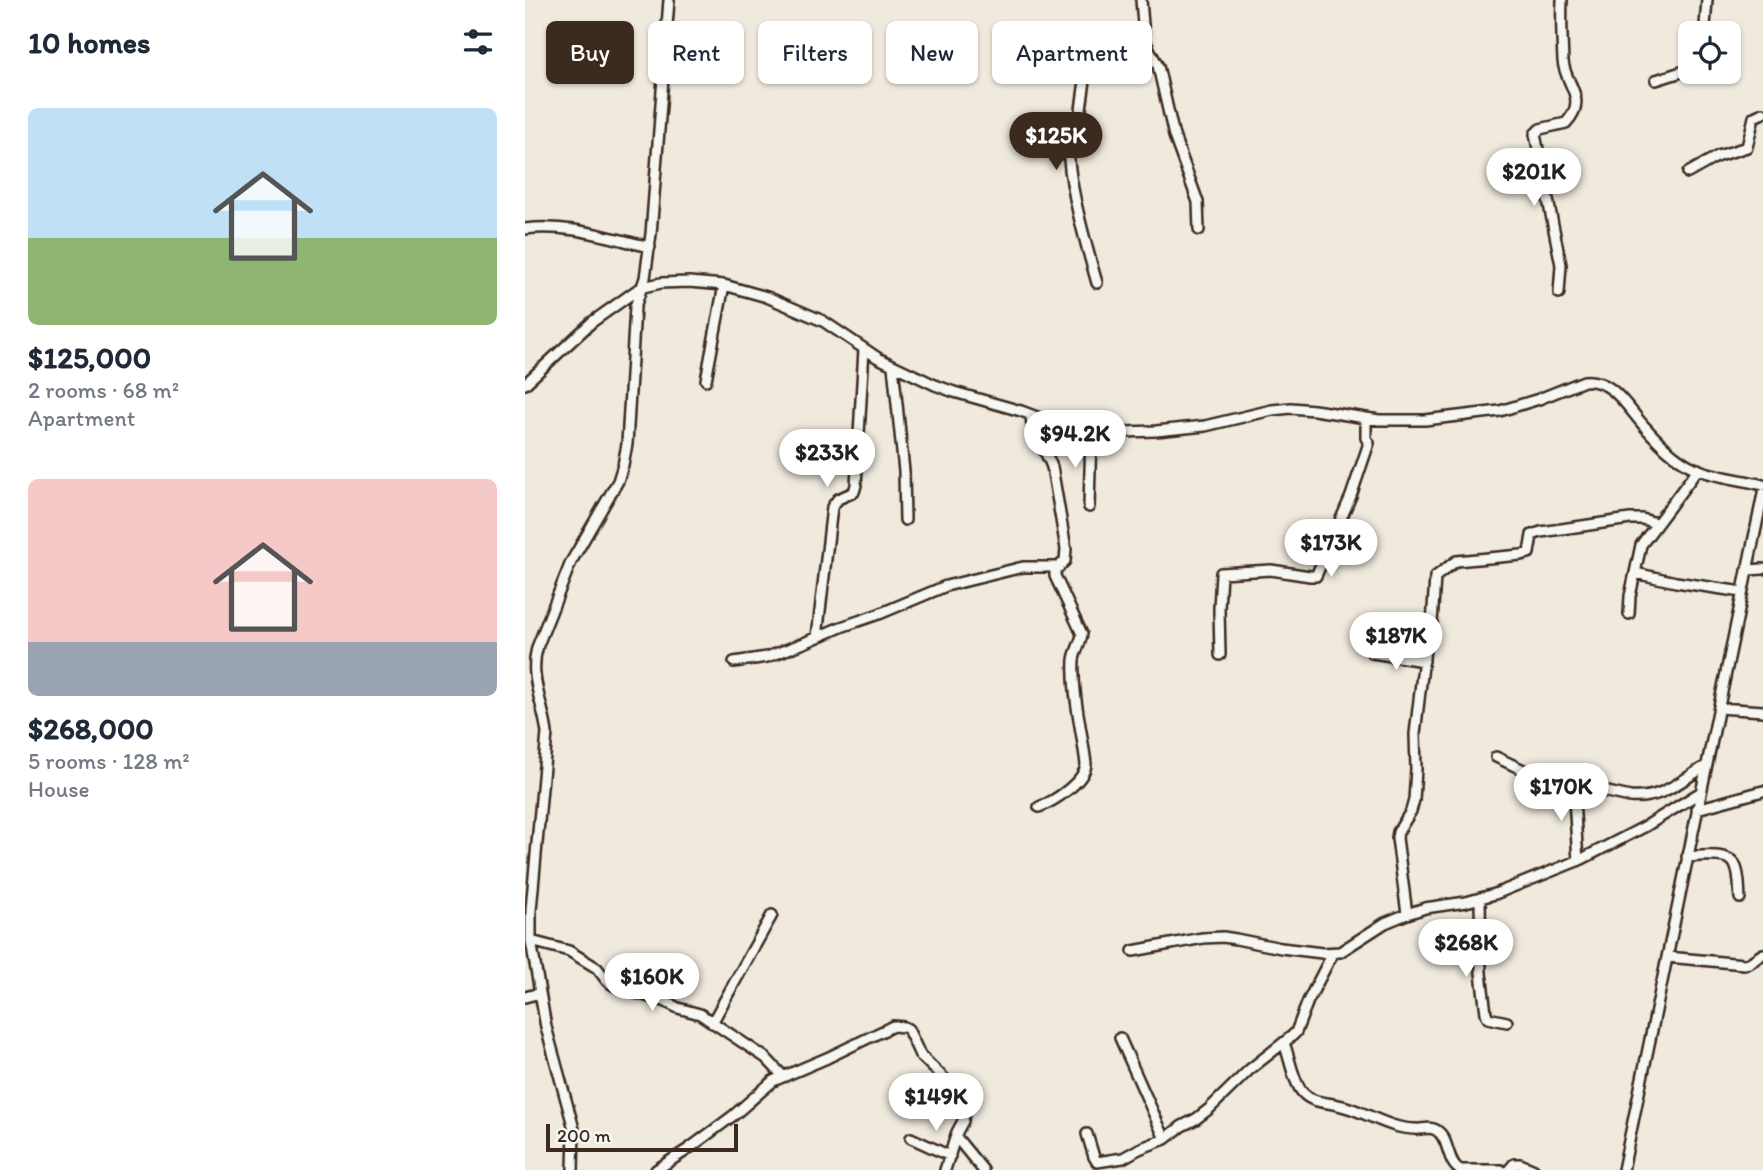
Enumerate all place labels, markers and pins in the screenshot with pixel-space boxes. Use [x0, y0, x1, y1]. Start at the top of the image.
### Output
pin: $125K [1007, 113, 1105, 172]
pin: $201K [1485, 148, 1583, 208]
pin: $94.2K [1018, 410, 1132, 470]
pin: $233K [778, 430, 876, 489]
pin: $173K [1282, 520, 1380, 579]
pin: $187K [1347, 612, 1445, 672]
pin: $170K [1512, 764, 1610, 823]
pin: $268K [1417, 920, 1515, 979]
pin: $160K [603, 954, 701, 1013]
pin: $149K [887, 1074, 985, 1133]

